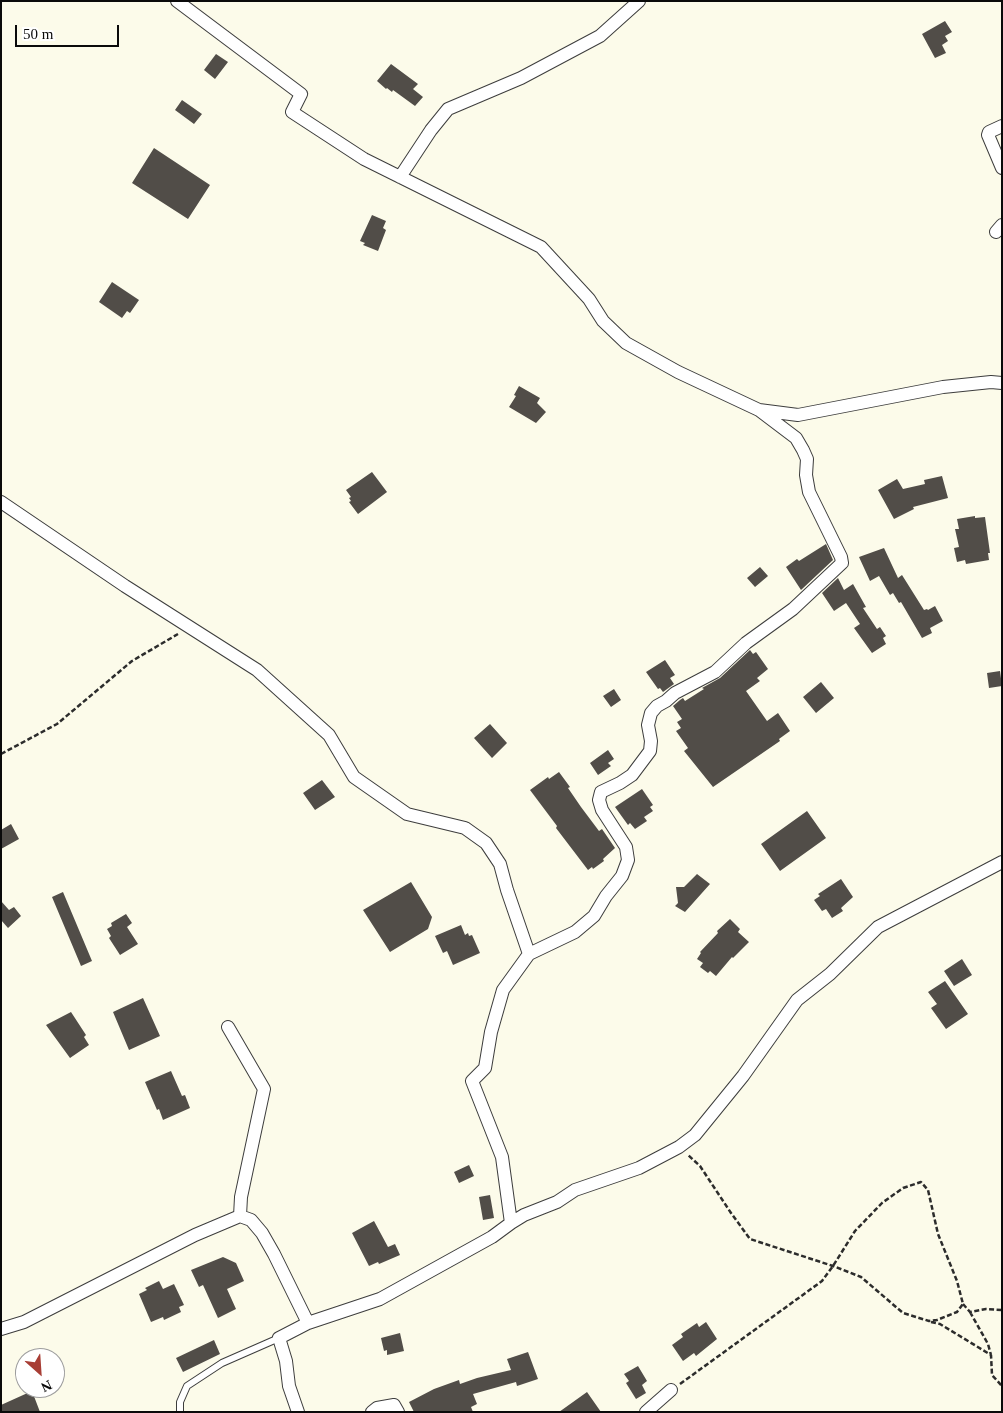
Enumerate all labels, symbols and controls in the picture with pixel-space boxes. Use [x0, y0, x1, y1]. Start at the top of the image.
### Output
scale bar [18, 15, 121, 47]
text: 50 m [23, 26, 53, 42]
north arrow [15, 1348, 65, 1398]
text: N [39, 1377, 54, 1395]

